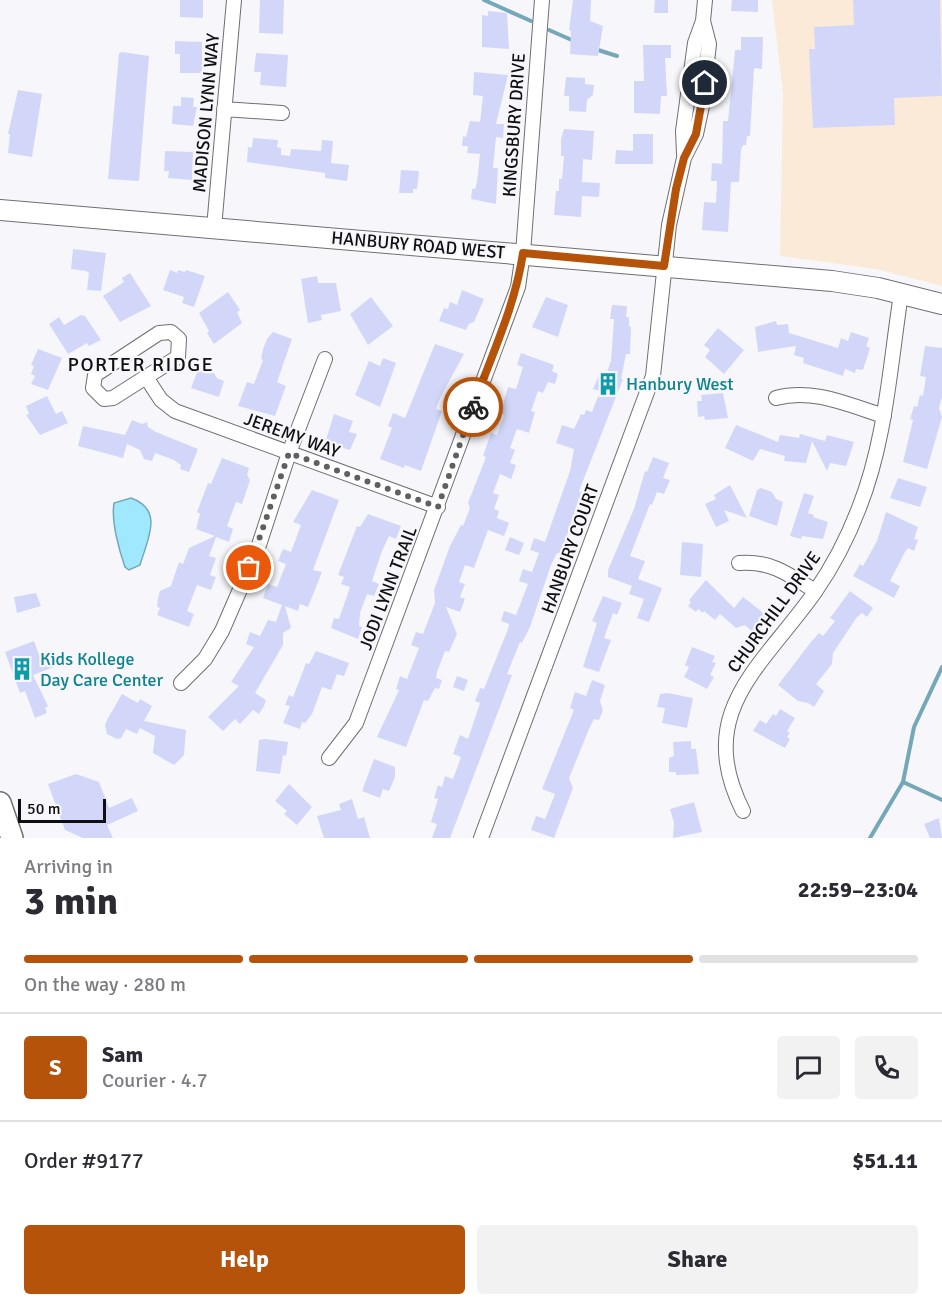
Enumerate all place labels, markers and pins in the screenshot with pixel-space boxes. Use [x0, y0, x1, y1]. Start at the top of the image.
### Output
pin [679, 57, 730, 108]
building icon: Hanbury West [595, 371, 621, 397]
place label: Hanbury West [626, 373, 734, 395]
pin [223, 542, 274, 593]
place label: Kids Kollege Day Care Center [40, 648, 164, 691]
building icon: Kids Kollege Day Care Center [9, 656, 35, 682]

